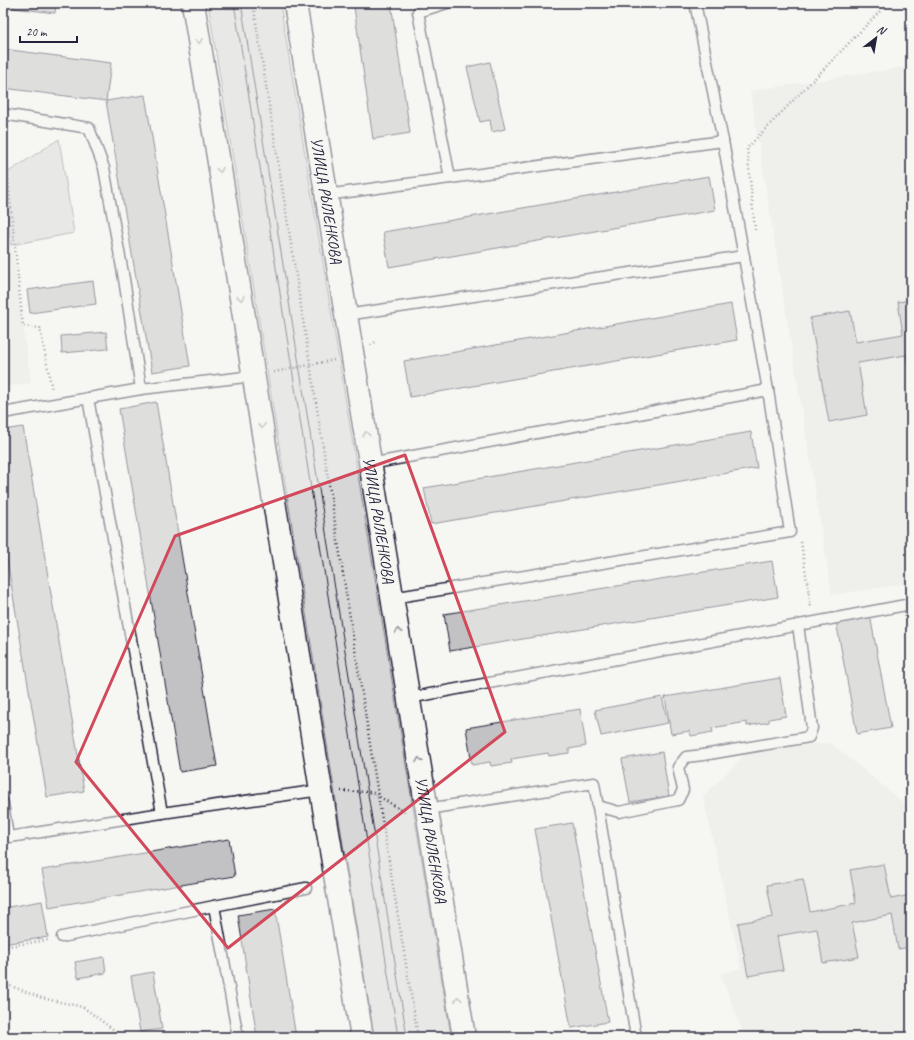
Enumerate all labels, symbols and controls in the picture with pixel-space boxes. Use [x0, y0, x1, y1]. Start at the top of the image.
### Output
scale bar [20, 18, 77, 44]
north arrow [856, 18, 896, 58]
text: N [875, 22, 890, 38]
text: 20 m [26, 24, 48, 40]
one-way arrow [194, 38, 203, 45]
street label: УЛИЦА РЫЛЕНКОВА [306, 136, 347, 266]
one-way arrow [215, 167, 224, 173]
one-way arrow [236, 295, 245, 301]
one-way arrow [257, 423, 266, 429]
one-way arrow [362, 431, 370, 437]
street label: УЛИЦА РЫЛЕНКОВА [358, 456, 399, 586]
one-way arrow [394, 628, 403, 635]
one-way arrow [415, 757, 424, 763]
street label: УЛИЦА РЫЛЕНКОВА [411, 775, 451, 906]
one-way arrow [454, 995, 463, 1002]

